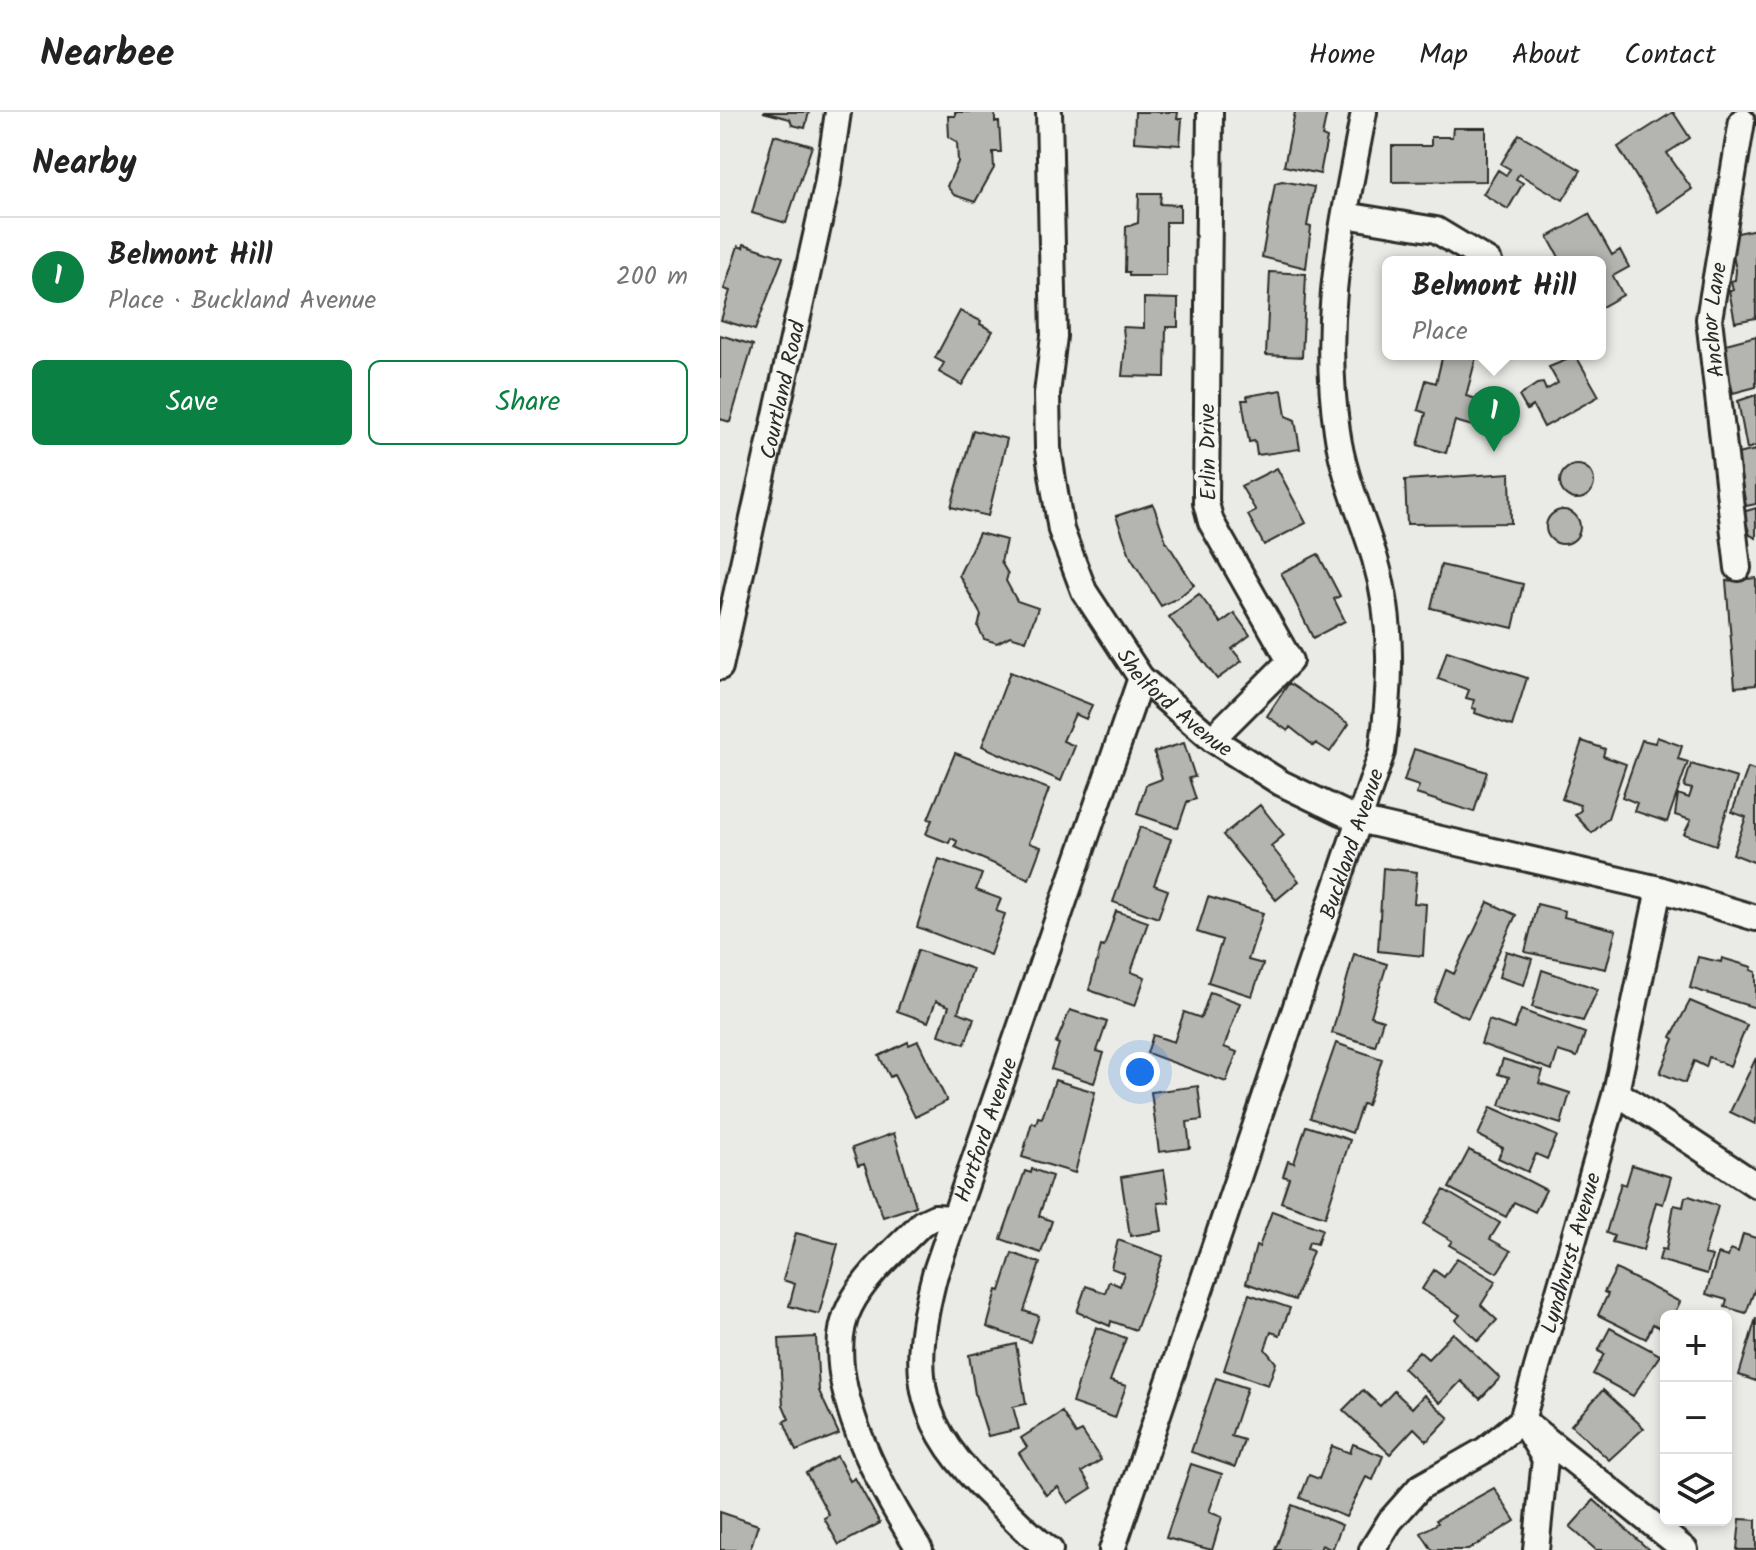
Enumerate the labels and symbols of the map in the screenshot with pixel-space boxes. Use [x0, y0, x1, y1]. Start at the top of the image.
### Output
street label: Anchor Lane [1694, 260, 1738, 379]
street label: Courtland Road [752, 317, 817, 463]
pin: 1 [1468, 386, 1520, 452]
street label: Erlin Drive [1191, 403, 1228, 501]
street label: Shelford Avenue [1106, 642, 1239, 768]
street label: Buckland Avenue [1312, 764, 1395, 924]
your location [1120, 1052, 1160, 1092]
street label: Hartford Avenue [946, 1053, 1029, 1207]
street label: Lyndhurst Avenue [1533, 1168, 1612, 1338]

